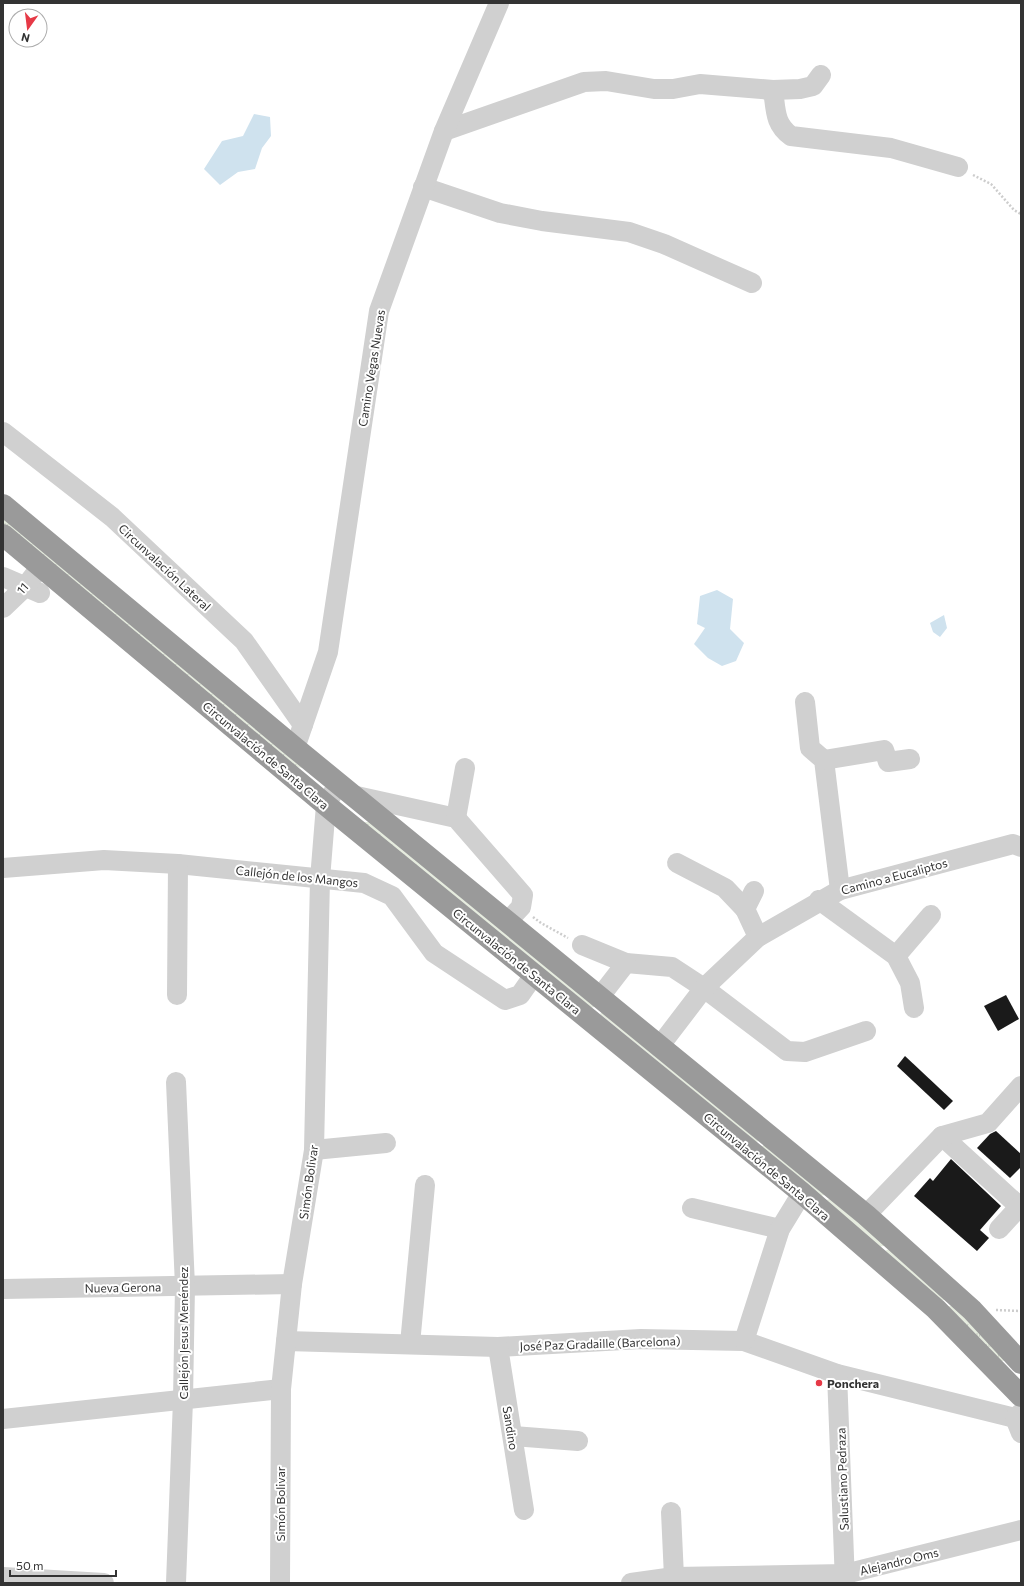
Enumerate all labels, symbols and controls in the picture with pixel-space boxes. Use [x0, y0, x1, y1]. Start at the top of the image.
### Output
north arrow [8, 8, 48, 48]
text: N [20, 31, 31, 45]
street label: Camino Vegas Nuevas [355, 308, 387, 428]
street label: Circunvalación Lateral [116, 521, 214, 613]
street label: 11 [13, 580, 31, 596]
street label: Circunvalación de Santa Clara [200, 698, 332, 812]
street label: Camino a Eucaliptos [839, 855, 949, 897]
street label: Callejón de los Mangos [235, 863, 359, 889]
street label: Circunvalación de Santa Clara [450, 905, 584, 1017]
street label: Circunvalación de Santa Clara [701, 1109, 833, 1223]
street label: Simón Bolivar [296, 1144, 320, 1220]
street label: Callejón Jesus Menéndez [176, 1266, 191, 1400]
street label: Nueva Gerona [85, 1279, 161, 1295]
street label: José Paz Gradaille (Barcelona) [519, 1333, 681, 1354]
place label: Ponchera [827, 1376, 879, 1390]
marker: Ponchera [814, 1378, 824, 1388]
street label: Sandino [501, 1405, 521, 1451]
street label: Salustiano Pedraza [833, 1427, 851, 1531]
street label: Simón Bolivar [273, 1466, 287, 1542]
street label: Alejandro Oms [858, 1544, 940, 1578]
scale bar [10, 1552, 116, 1578]
text: 50 m [16, 1558, 44, 1572]

